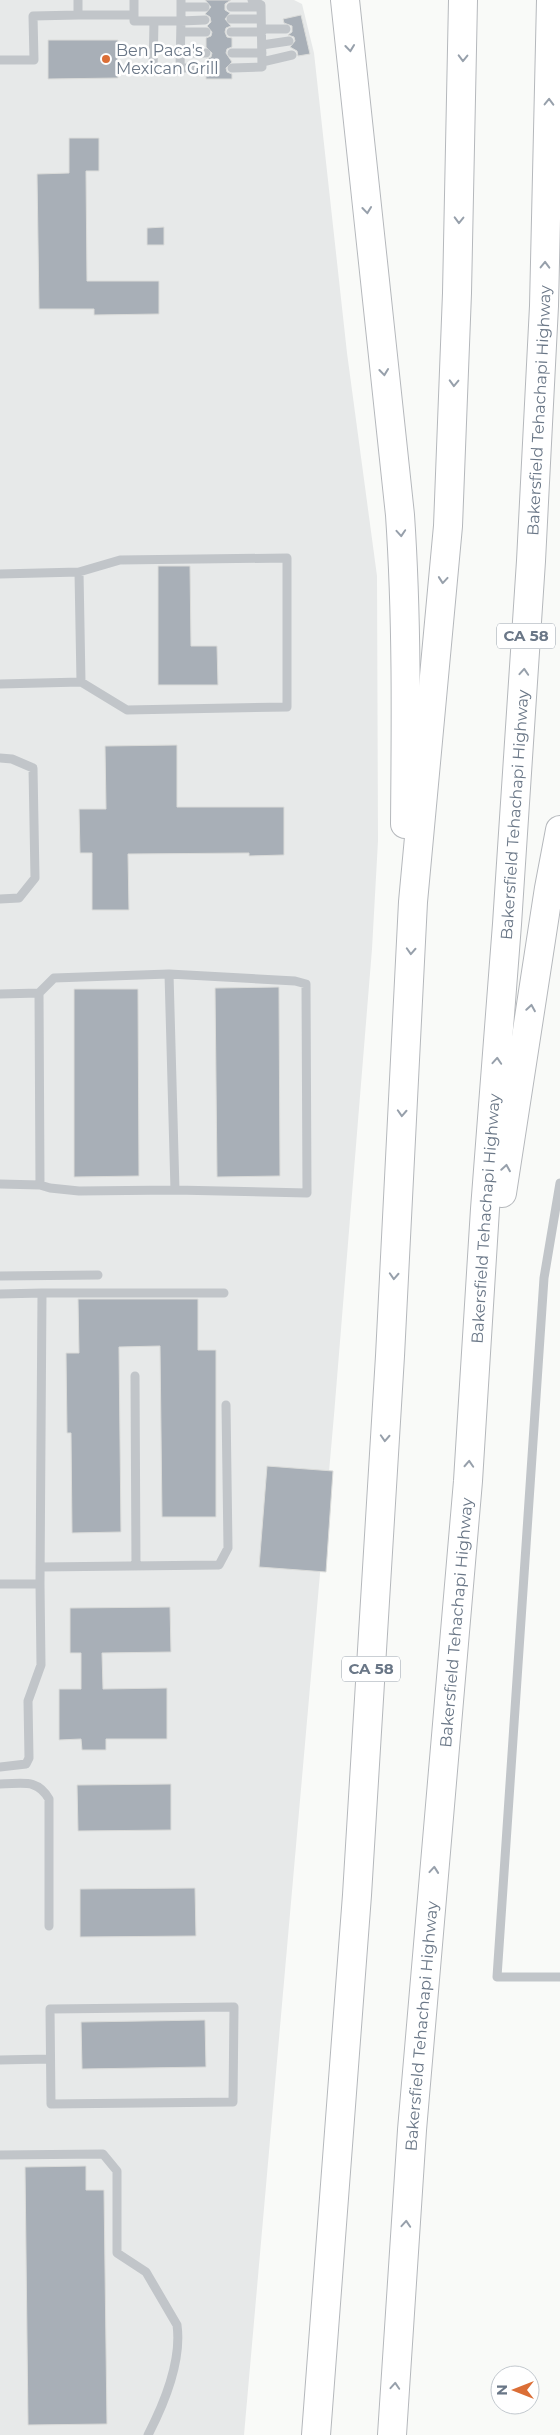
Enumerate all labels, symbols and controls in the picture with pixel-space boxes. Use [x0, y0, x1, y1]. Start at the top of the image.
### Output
place label: Ben Paca's Mexican Grill [116, 41, 219, 78]
one-way arrow [344, 45, 355, 53]
marker: Ben Paca's Mexican Grill [100, 53, 112, 65]
one-way arrow [458, 54, 468, 62]
one-way arrow [543, 98, 554, 106]
one-way arrow [361, 206, 372, 214]
one-way arrow [454, 216, 464, 224]
one-way arrow [540, 260, 550, 268]
street label: Bakersfield Tehachapi Highway [523, 285, 554, 536]
one-way arrow [378, 368, 389, 376]
one-way arrow [448, 379, 459, 387]
one-way arrow [396, 530, 407, 538]
one-way arrow [438, 576, 449, 584]
road number: CA 58 [497, 624, 555, 648]
one-way arrow [518, 667, 529, 675]
street label: Bakersfield Tehachapi Highway [497, 689, 532, 941]
one-way arrow [405, 947, 416, 955]
one-way arrow [525, 1003, 536, 1011]
one-way arrow [491, 1056, 502, 1064]
street label: Bakersfield Tehachapi Highway [468, 1093, 504, 1344]
one-way arrow [397, 1110, 408, 1118]
one-way arrow [501, 1164, 511, 1173]
one-way arrow [388, 1272, 399, 1280]
one-way arrow [379, 1434, 390, 1442]
one-way arrow [464, 1460, 475, 1468]
street label: Bakersfield Tehachapi Highway [436, 1497, 477, 1748]
road number: CA 58 [342, 1656, 400, 1682]
one-way arrow [428, 1866, 439, 1874]
street label: Bakersfield Tehachapi Highway [402, 1900, 442, 2152]
one-way arrow [400, 2220, 411, 2228]
north arrow [490, 2365, 540, 2415]
one-way arrow [389, 2382, 400, 2390]
text: N [493, 2384, 511, 2396]

